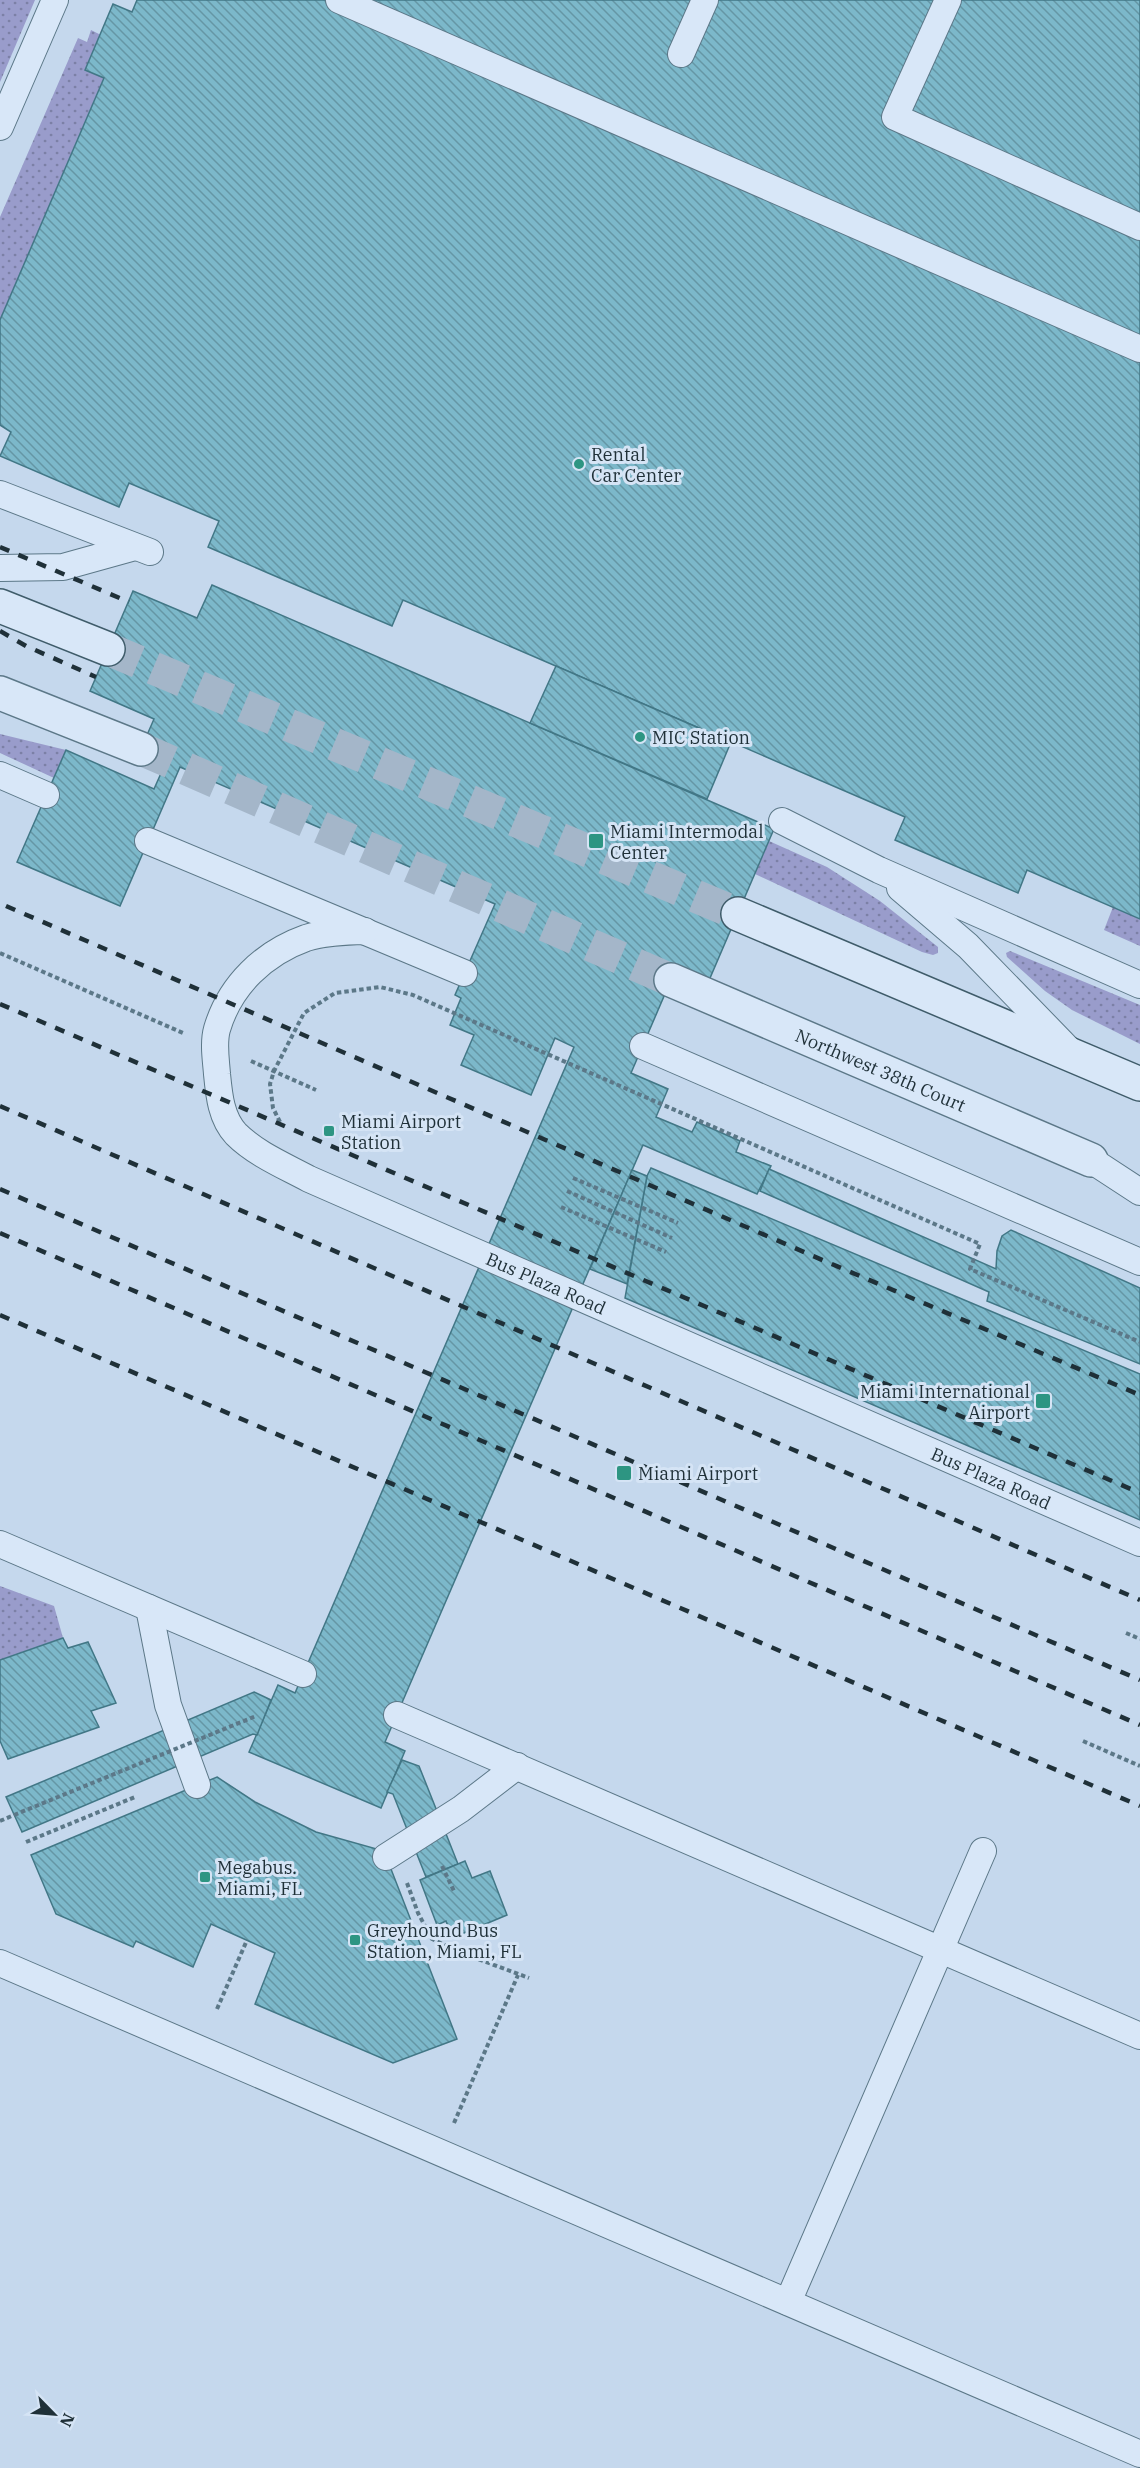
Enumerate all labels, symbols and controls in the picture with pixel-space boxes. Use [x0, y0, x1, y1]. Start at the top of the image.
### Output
place label: Rental Car Center [591, 443, 681, 487]
marker: Rental Car Center [572, 457, 586, 471]
place label: MIC Station [652, 726, 750, 749]
marker: MIC Station [633, 730, 647, 744]
place label: Miami Intermodal Center [610, 820, 764, 864]
marker: Miami Intermodal Center [587, 832, 605, 850]
street label: Northwest 38th Court [792, 1023, 969, 1116]
place label: Miami Airport Station [341, 1110, 461, 1154]
marker: Miami Airport Station [322, 1124, 336, 1138]
street label: Bus Plaza Road [483, 1247, 610, 1319]
place label: Miami International Airport [860, 1380, 1030, 1424]
marker: Miami International Airport [1034, 1392, 1052, 1410]
street label: Bus Plaza Road [928, 1442, 1055, 1514]
place label: Miami Airport [638, 1462, 758, 1485]
marker: Miami Airport [615, 1464, 633, 1482]
place label: Megabus. Miami, FL [217, 1856, 302, 1900]
marker: Megabus. Miami, FL [198, 1870, 212, 1884]
place label: Greyhound Bus Station, Miami, FL [367, 1919, 522, 1963]
marker: Greyhound Bus Station, Miami, FL [348, 1933, 362, 1947]
north arrow [24, 2384, 84, 2444]
text: N [56, 2410, 79, 2430]

